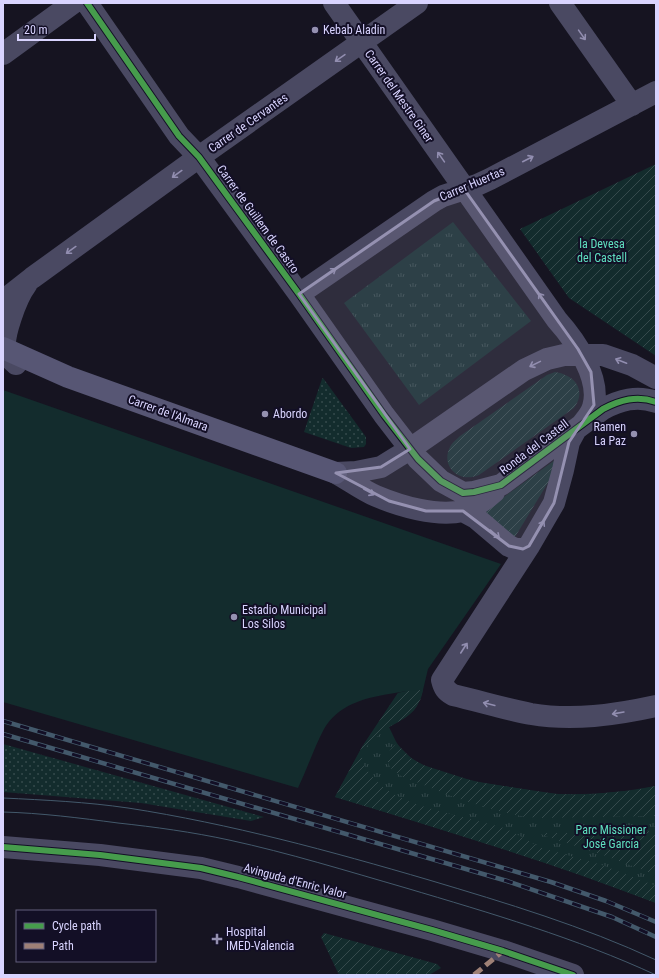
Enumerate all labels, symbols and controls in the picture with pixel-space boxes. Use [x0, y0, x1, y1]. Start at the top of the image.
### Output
scale bar [18, 16, 95, 42]
text: 20 m [24, 23, 48, 37]
place label: Kebab Aladin [323, 23, 385, 37]
marker: Kebab Aladin [310, 25, 320, 35]
one-way arrow [578, 29, 586, 40]
street label: Carrer del Mestre Giner [362, 47, 436, 145]
one-way arrow [335, 54, 346, 62]
street label: Carrer de Cervantes [206, 90, 290, 156]
one-way arrow [437, 151, 445, 162]
one-way arrow [521, 155, 533, 162]
street label: Carrer de Guillem de Castro [214, 162, 302, 276]
street label: Carrer Huertas [437, 164, 507, 204]
one-way arrow [171, 170, 182, 178]
park label: la Devesa del Castell [577, 237, 627, 265]
one-way arrow [66, 245, 77, 254]
one-way arrow [325, 268, 336, 276]
one-way arrow [538, 293, 546, 304]
one-way arrow [616, 356, 628, 364]
one-way arrow [529, 361, 541, 368]
street label: Carrer de l'Almara [126, 392, 210, 434]
place label: Abordo [273, 407, 307, 421]
marker: Abordo [260, 409, 270, 419]
street label: Ronda del Castell [497, 417, 571, 477]
place label: Ramen La Paz [593, 420, 626, 448]
marker: Ramen La Paz [629, 429, 639, 439]
one-way arrow [363, 489, 375, 497]
one-way arrow [537, 520, 545, 532]
one-way arrow [489, 529, 500, 538]
place label: Estadio Municipal Los Silos [242, 603, 326, 631]
marker: Estadio Municipal Los Silos [229, 612, 239, 622]
one-way arrow [459, 642, 468, 653]
one-way arrow [483, 700, 496, 707]
one-way arrow [612, 710, 625, 718]
park label: Parc Missioner José García [576, 823, 647, 851]
street label: Avinguda d'Enric Valor [242, 861, 348, 902]
legend [16, 910, 156, 962]
text: Cycle path [52, 919, 102, 933]
place label: Hospital IMED-Valencia [226, 925, 295, 953]
marker: Hospital IMED-Valencia [211, 933, 223, 945]
text: Path [52, 939, 74, 953]

